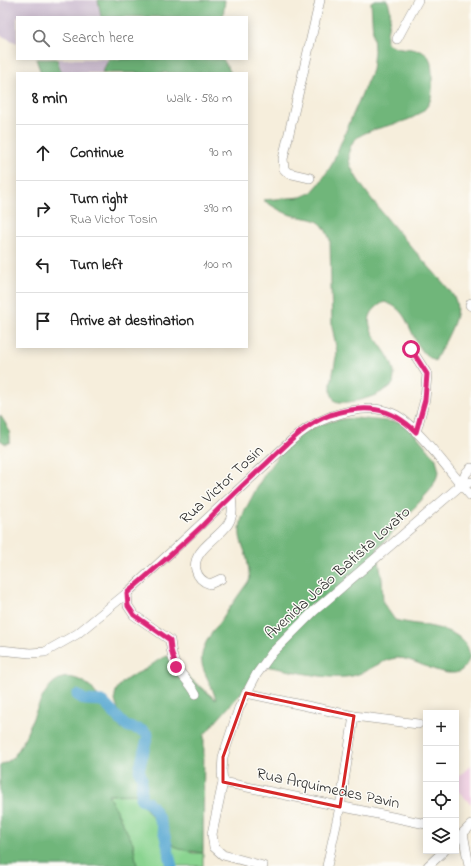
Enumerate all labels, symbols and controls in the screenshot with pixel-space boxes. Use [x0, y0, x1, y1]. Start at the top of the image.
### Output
search box [16, 16, 248, 60]
icon: search [30, 27, 52, 49]
text: Search here [62, 27, 134, 49]
text: 8 min [32, 86, 67, 111]
text: Walk · 580 m [166, 89, 232, 108]
icon: ahead [32, 142, 54, 164]
text: Continue [70, 142, 124, 164]
text: 90 m [209, 143, 232, 162]
text: Turn right [70, 188, 128, 210]
icon: right [32, 198, 54, 220]
text: 390 m [204, 199, 232, 218]
text: Rua Victor Tosin [70, 210, 157, 229]
icon: left [32, 254, 54, 276]
text: Turn left [70, 254, 123, 276]
text: 100 m [203, 255, 232, 274]
icon: arrive [32, 310, 54, 332]
text: Arrive at destination [70, 310, 194, 332]
route start [402, 340, 420, 358]
street label: Rua Victor Tosin [175, 440, 270, 530]
street label: Avenida João Batista Lovato [260, 501, 416, 645]
route end [167, 658, 185, 676]
map controls [423, 710, 459, 854]
button: + [423, 710, 459, 746]
button: − [423, 746, 459, 782]
street label: Rua Arquimedes Pavin [254, 762, 402, 816]
button: locate [423, 782, 459, 818]
button: layers [423, 818, 459, 854]

